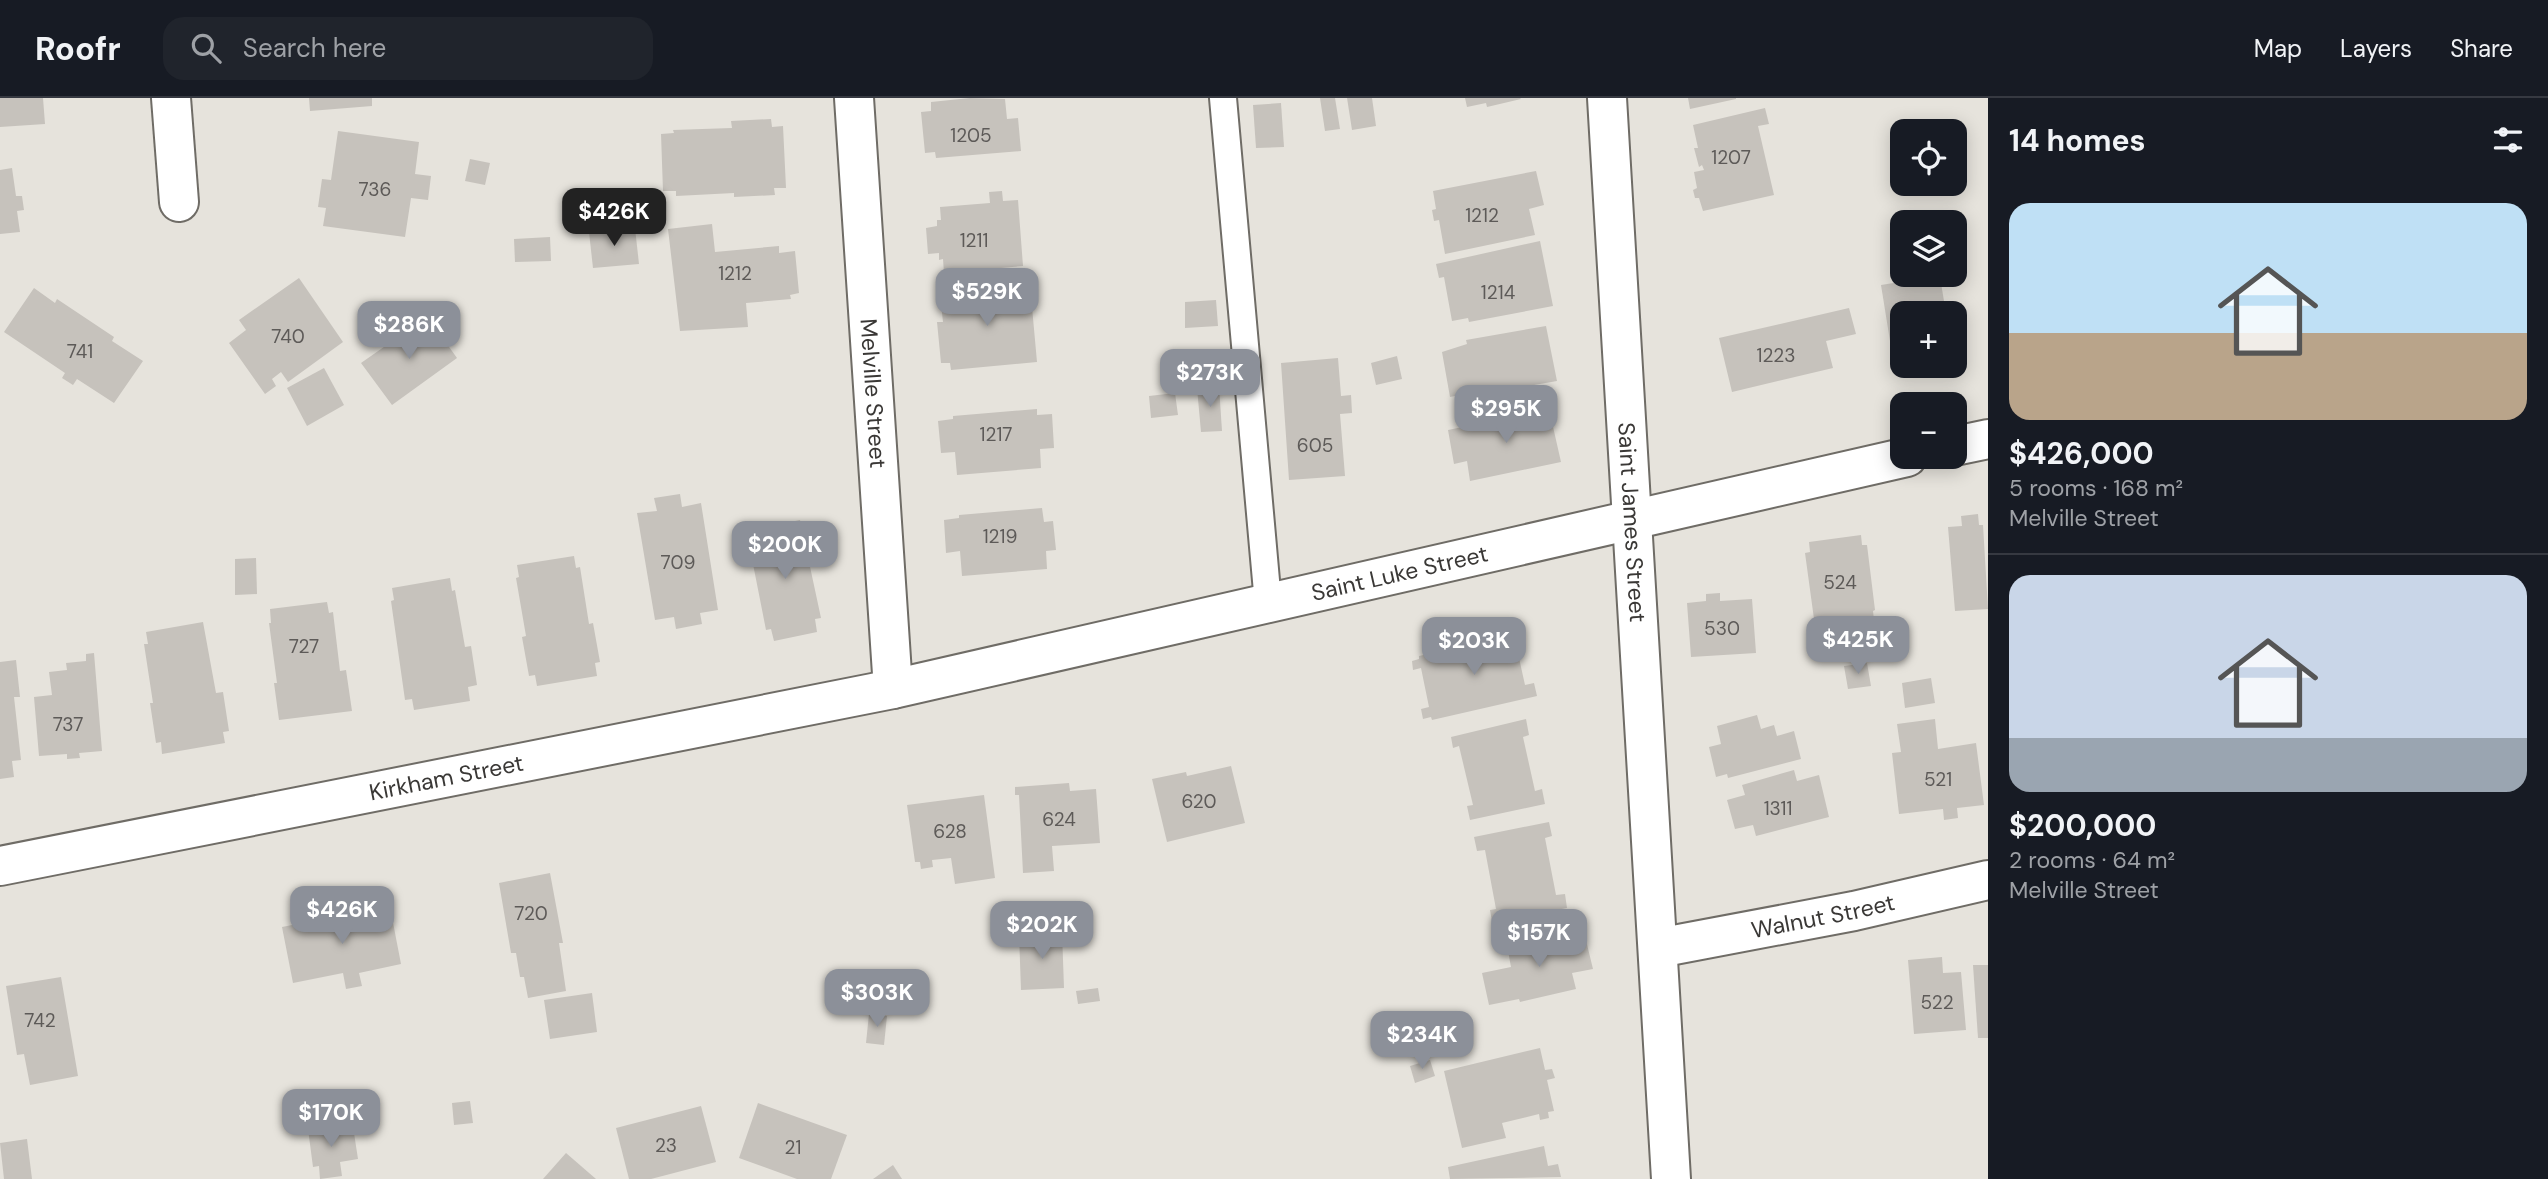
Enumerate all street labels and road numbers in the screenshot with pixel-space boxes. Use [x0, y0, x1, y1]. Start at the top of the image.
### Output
street label: Melville Street [854, 318, 893, 469]
street label: Saint James Street [1611, 421, 1653, 623]
street label: Saint Luke Street [1308, 538, 1491, 608]
street label: Kirkham Street [367, 748, 526, 807]
street label: Walnut Street [1749, 887, 1898, 945]

